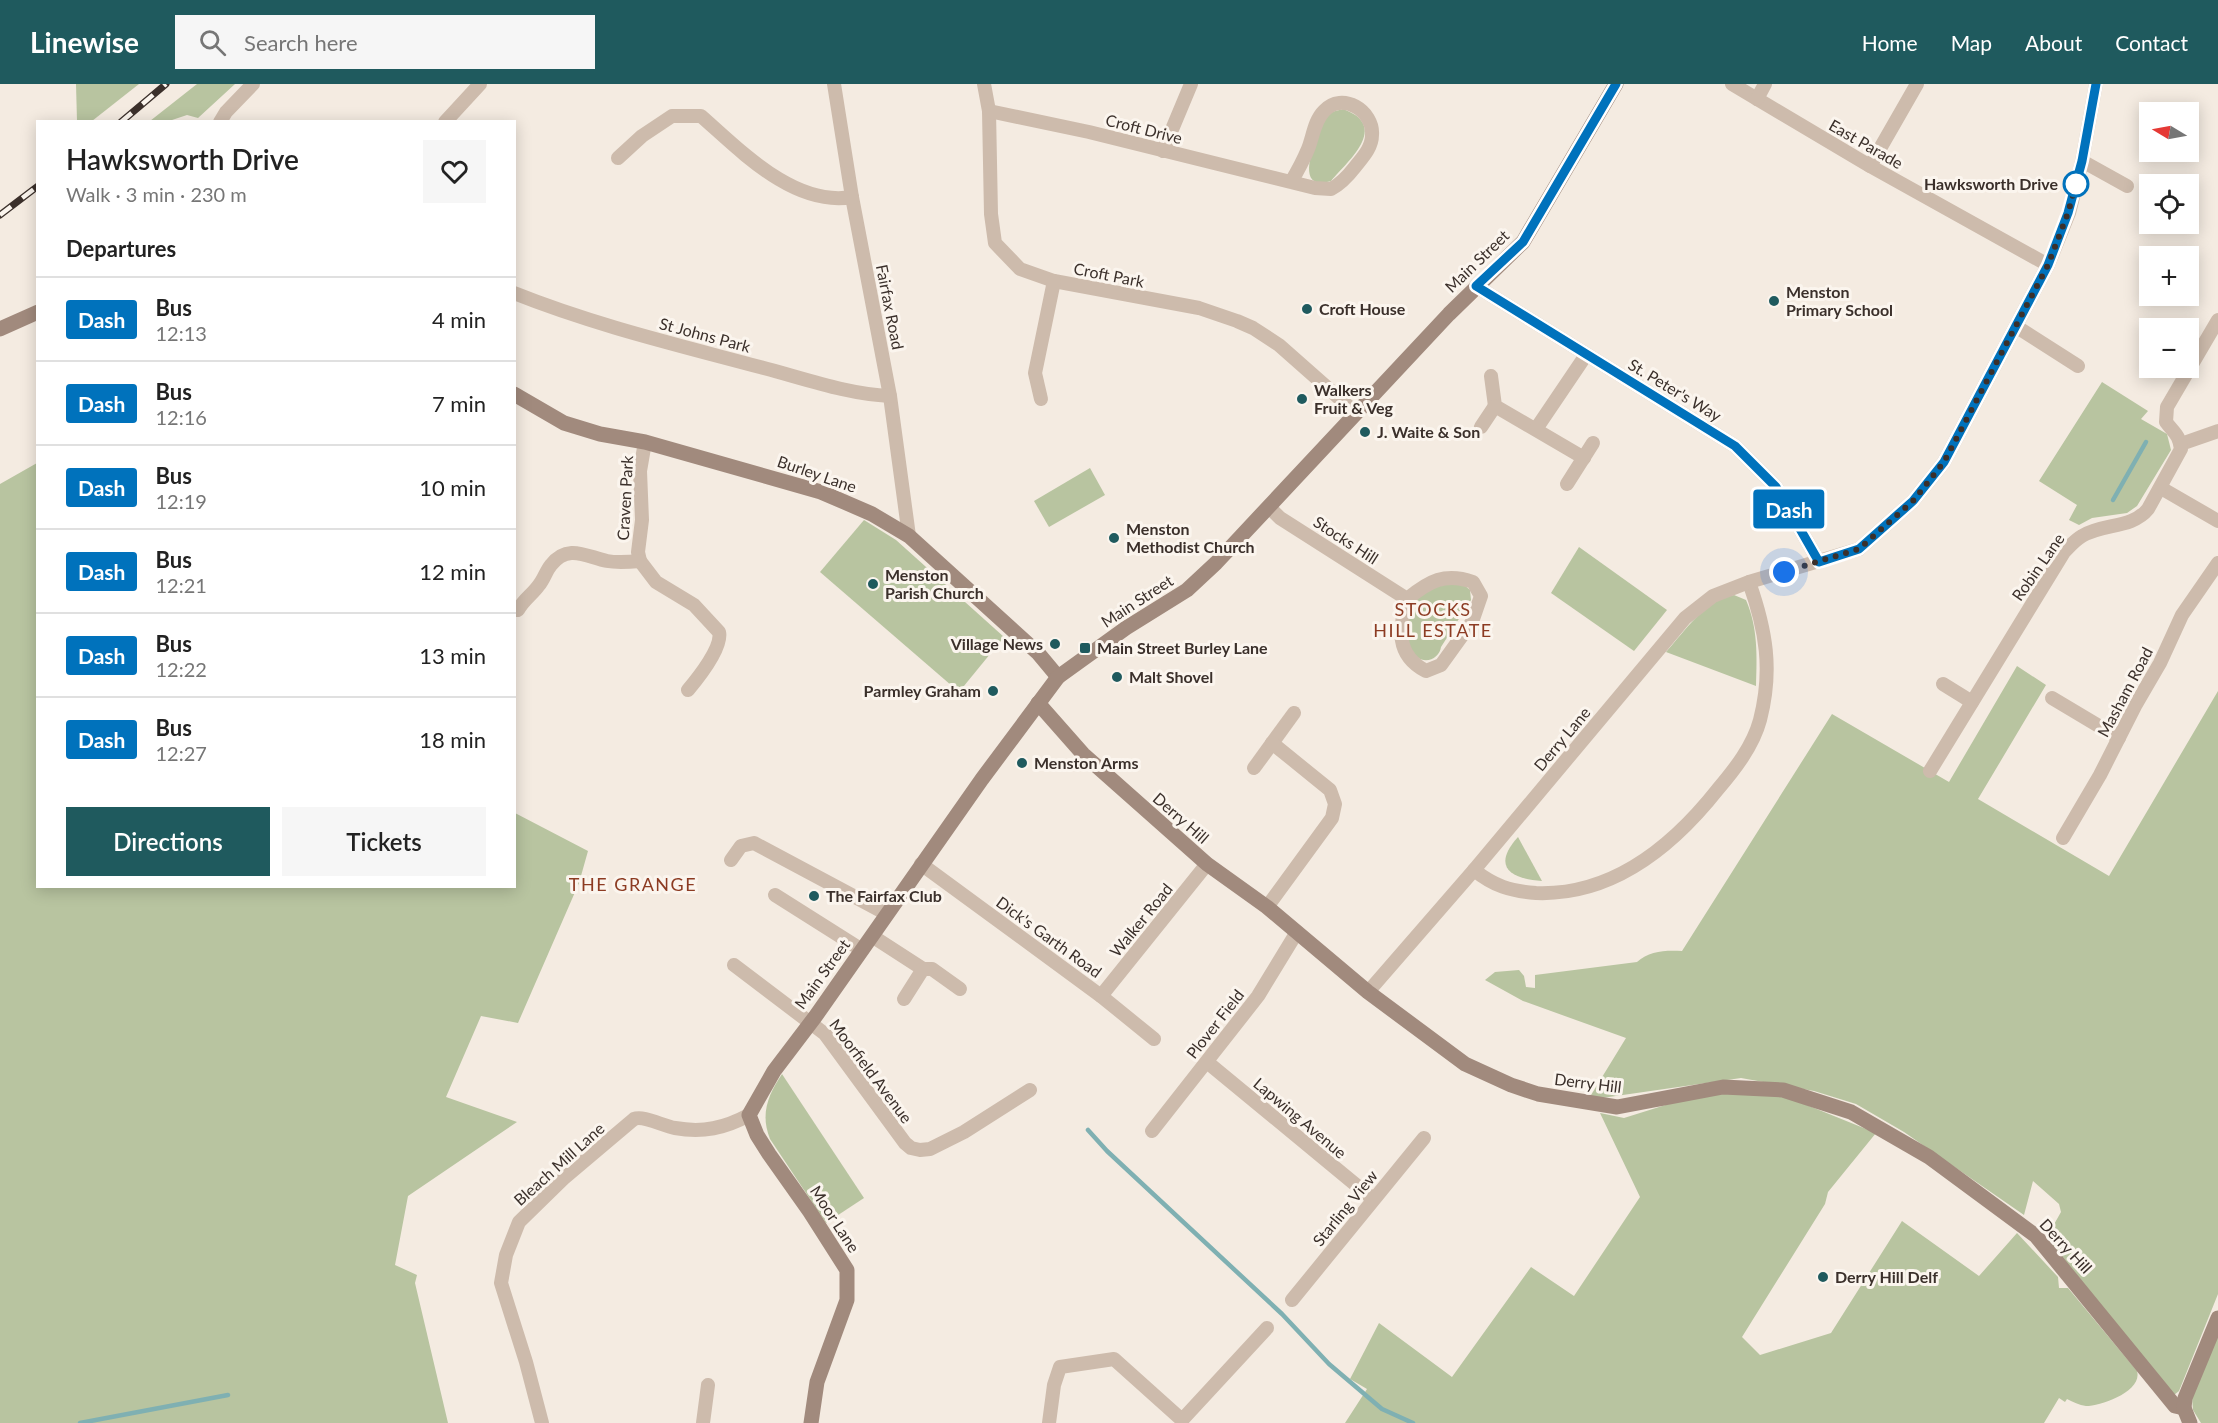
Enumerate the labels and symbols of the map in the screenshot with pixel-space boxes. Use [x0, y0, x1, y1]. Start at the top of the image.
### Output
north arrow [2139, 102, 2199, 162]
street label: Croft Drive [1104, 110, 1184, 147]
street label: East Parade [1826, 115, 1907, 172]
marker: Hawksworth Drive [2063, 171, 2089, 197]
place label: Hawksworth Drive [1924, 174, 2058, 193]
street label: Main Street [1441, 225, 1513, 296]
street label: Croft Park [1072, 258, 1147, 291]
street label: Fairfax Road [873, 263, 908, 351]
place label: Menston Primary School [1786, 282, 1893, 319]
marker: Menston Primary School [1767, 294, 1781, 308]
place label: Croft House [1319, 299, 1406, 318]
marker: Croft House [1300, 302, 1314, 316]
street label: St Johns Park [658, 313, 754, 356]
street label: St. Peter's Way [1625, 354, 1726, 425]
place label: Walkers Fruit & Veg [1314, 380, 1394, 417]
marker: Walkers Fruit & Veg [1295, 392, 1309, 406]
place label: J. Waite & Son [1377, 422, 1480, 441]
marker: J. Waite & Son [1358, 425, 1372, 439]
street label: Burley Lane [775, 451, 859, 496]
street label: Craven Park [613, 454, 636, 541]
line badge: Dash [1747, 490, 1831, 528]
street label: Stocks Hill [1310, 512, 1382, 568]
place label: Menston Methodist Church [1126, 519, 1255, 556]
street label: Robin Lane [2007, 529, 2068, 604]
marker: Menston Methodist Church [1107, 531, 1121, 545]
your location [1769, 557, 1799, 587]
place label: Menston Parish Church [885, 565, 984, 602]
street label: Main Street [1097, 570, 1176, 631]
marker: Menston Parish Church [866, 577, 880, 591]
district label: STOCKS HILL ESTATE [1373, 598, 1493, 641]
place label: Village News [950, 634, 1043, 653]
marker: Village News [1048, 637, 1062, 651]
place label: Main Street Burley Lane [1097, 638, 1268, 657]
marker: Main Street Burley Lane [1078, 641, 1092, 655]
street label: Masham Road [2093, 644, 2156, 740]
place label: Malt Shovel [1129, 667, 1213, 686]
marker: Malt Shovel [1110, 670, 1124, 684]
place label: Parmley Graham [864, 681, 981, 700]
marker: Parmley Graham [986, 684, 1000, 698]
street label: Derry Lane [1529, 703, 1594, 775]
place label: Menston Arms [1034, 753, 1138, 772]
marker: Menston Arms [1015, 756, 1029, 770]
street label: Derry Hill [1150, 788, 1213, 847]
district label: THE GRANGE [569, 873, 697, 895]
street label: Walker Road [1105, 879, 1176, 960]
place label: The Fairfax Club [826, 886, 942, 905]
marker: The Fairfax Club [807, 889, 821, 903]
street label: Dick's Garth Road [993, 892, 1106, 981]
street label: Main Street [790, 935, 853, 1012]
street label: Plover Field [1182, 985, 1247, 1062]
street label: Moorfield Avenue [826, 1015, 917, 1127]
street label: Derry Hill [1553, 1069, 1623, 1096]
street label: Lapwing Avenue [1250, 1073, 1351, 1162]
street label: Bleach Mill Lane [510, 1118, 608, 1209]
street label: Starling View [1308, 1166, 1381, 1249]
street label: Moor Lane [807, 1182, 864, 1256]
street label: Derry Hill [2036, 1214, 2096, 1277]
place label: Derry Hill Delf [1835, 1267, 1938, 1286]
marker: Derry Hill Delf [1816, 1270, 1830, 1284]

